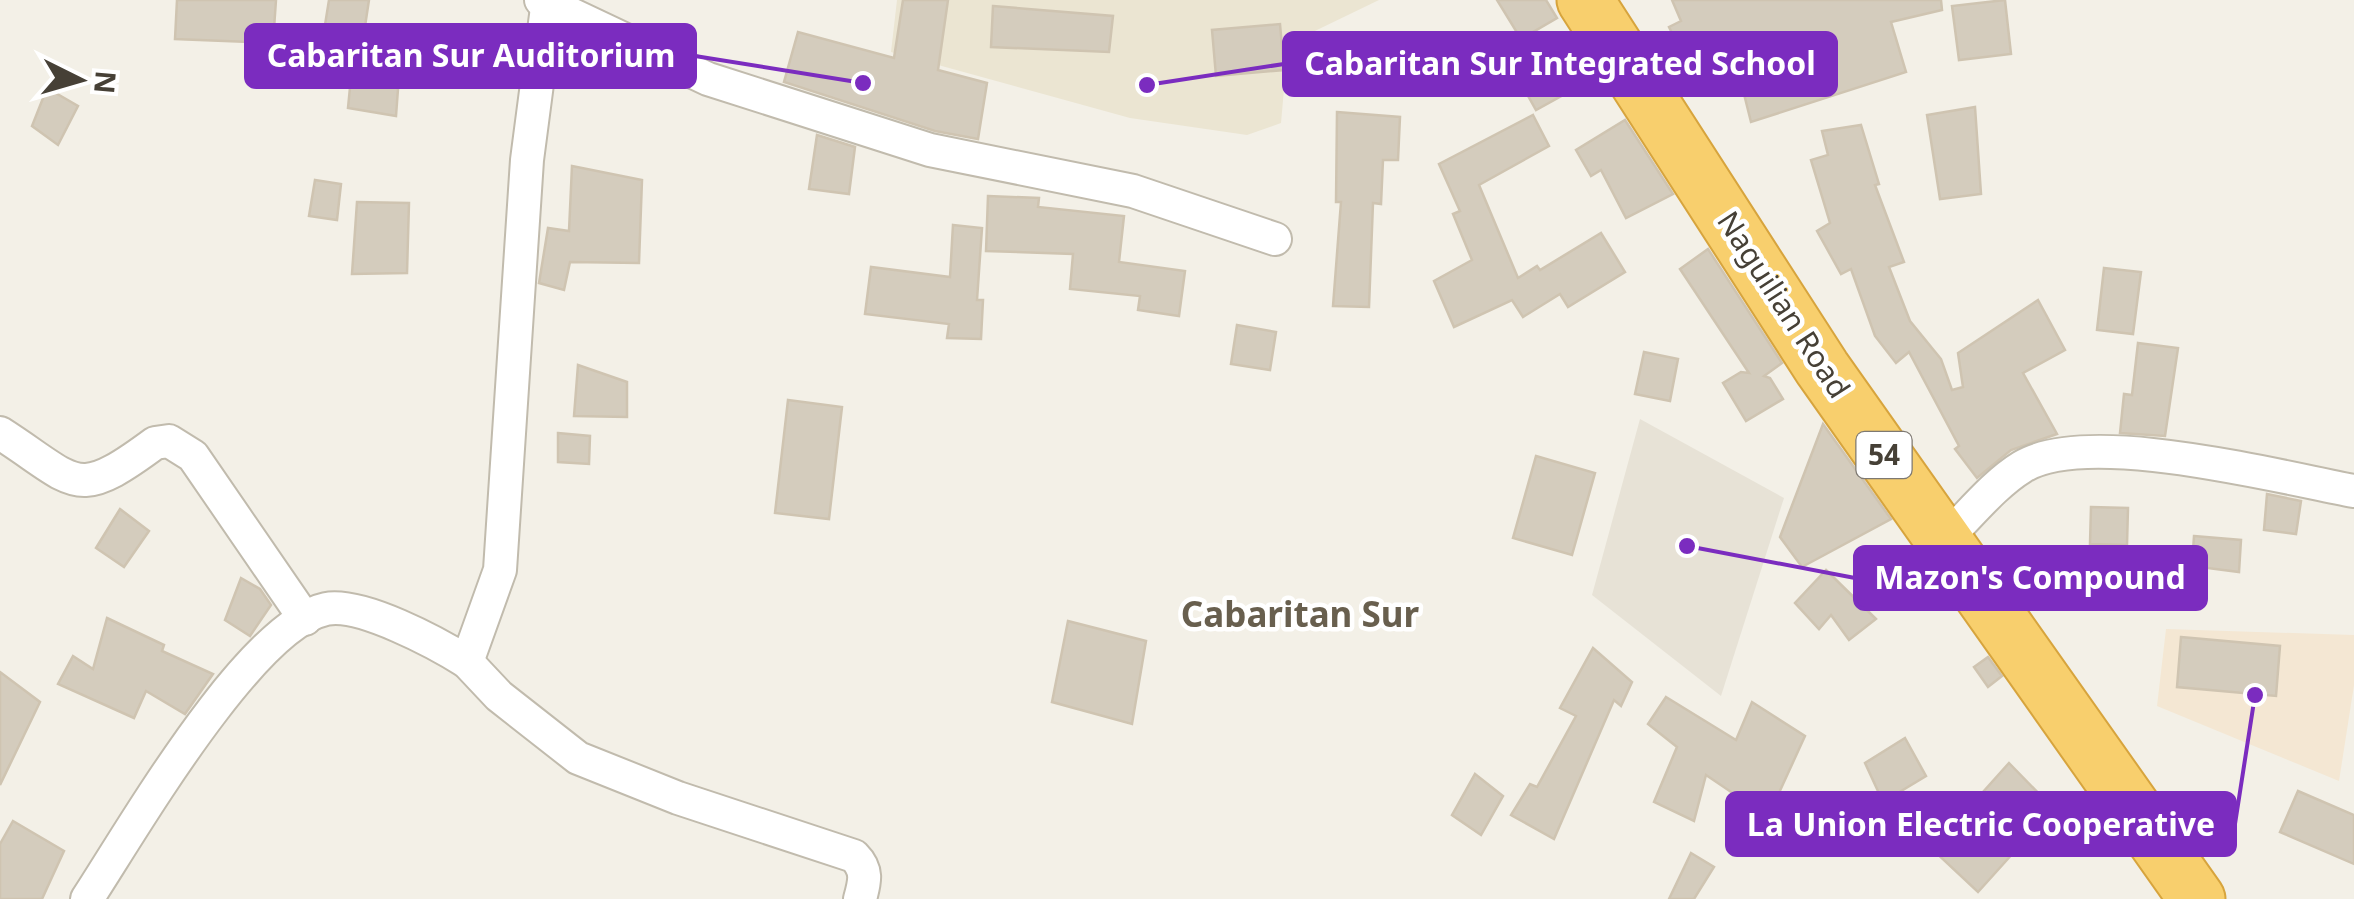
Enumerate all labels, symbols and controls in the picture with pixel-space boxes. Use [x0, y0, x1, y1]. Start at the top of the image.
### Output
callout: Cabaritan Sur Auditorium [246, 25, 695, 87]
north arrow [30, 30, 130, 130]
text: Cabaritan Sur Auditorium [267, 33, 675, 76]
callout: Cabaritan Sur Integrated School [1284, 33, 1836, 95]
text: Cabaritan Sur Integrated School [1304, 41, 1816, 84]
text: N [86, 69, 126, 95]
street label: Naguilian Road [1708, 203, 1860, 406]
road number: 54 [1856, 432, 1912, 478]
callout: Mazon's Compound [1855, 547, 2206, 609]
text: Mazon's Compound [1874, 555, 2186, 598]
district label: Cabaritan Sur [1181, 590, 1420, 637]
callout: La Union Electric Cooperative [1727, 793, 2235, 855]
text: La Union Electric Cooperative [1747, 802, 2215, 845]

